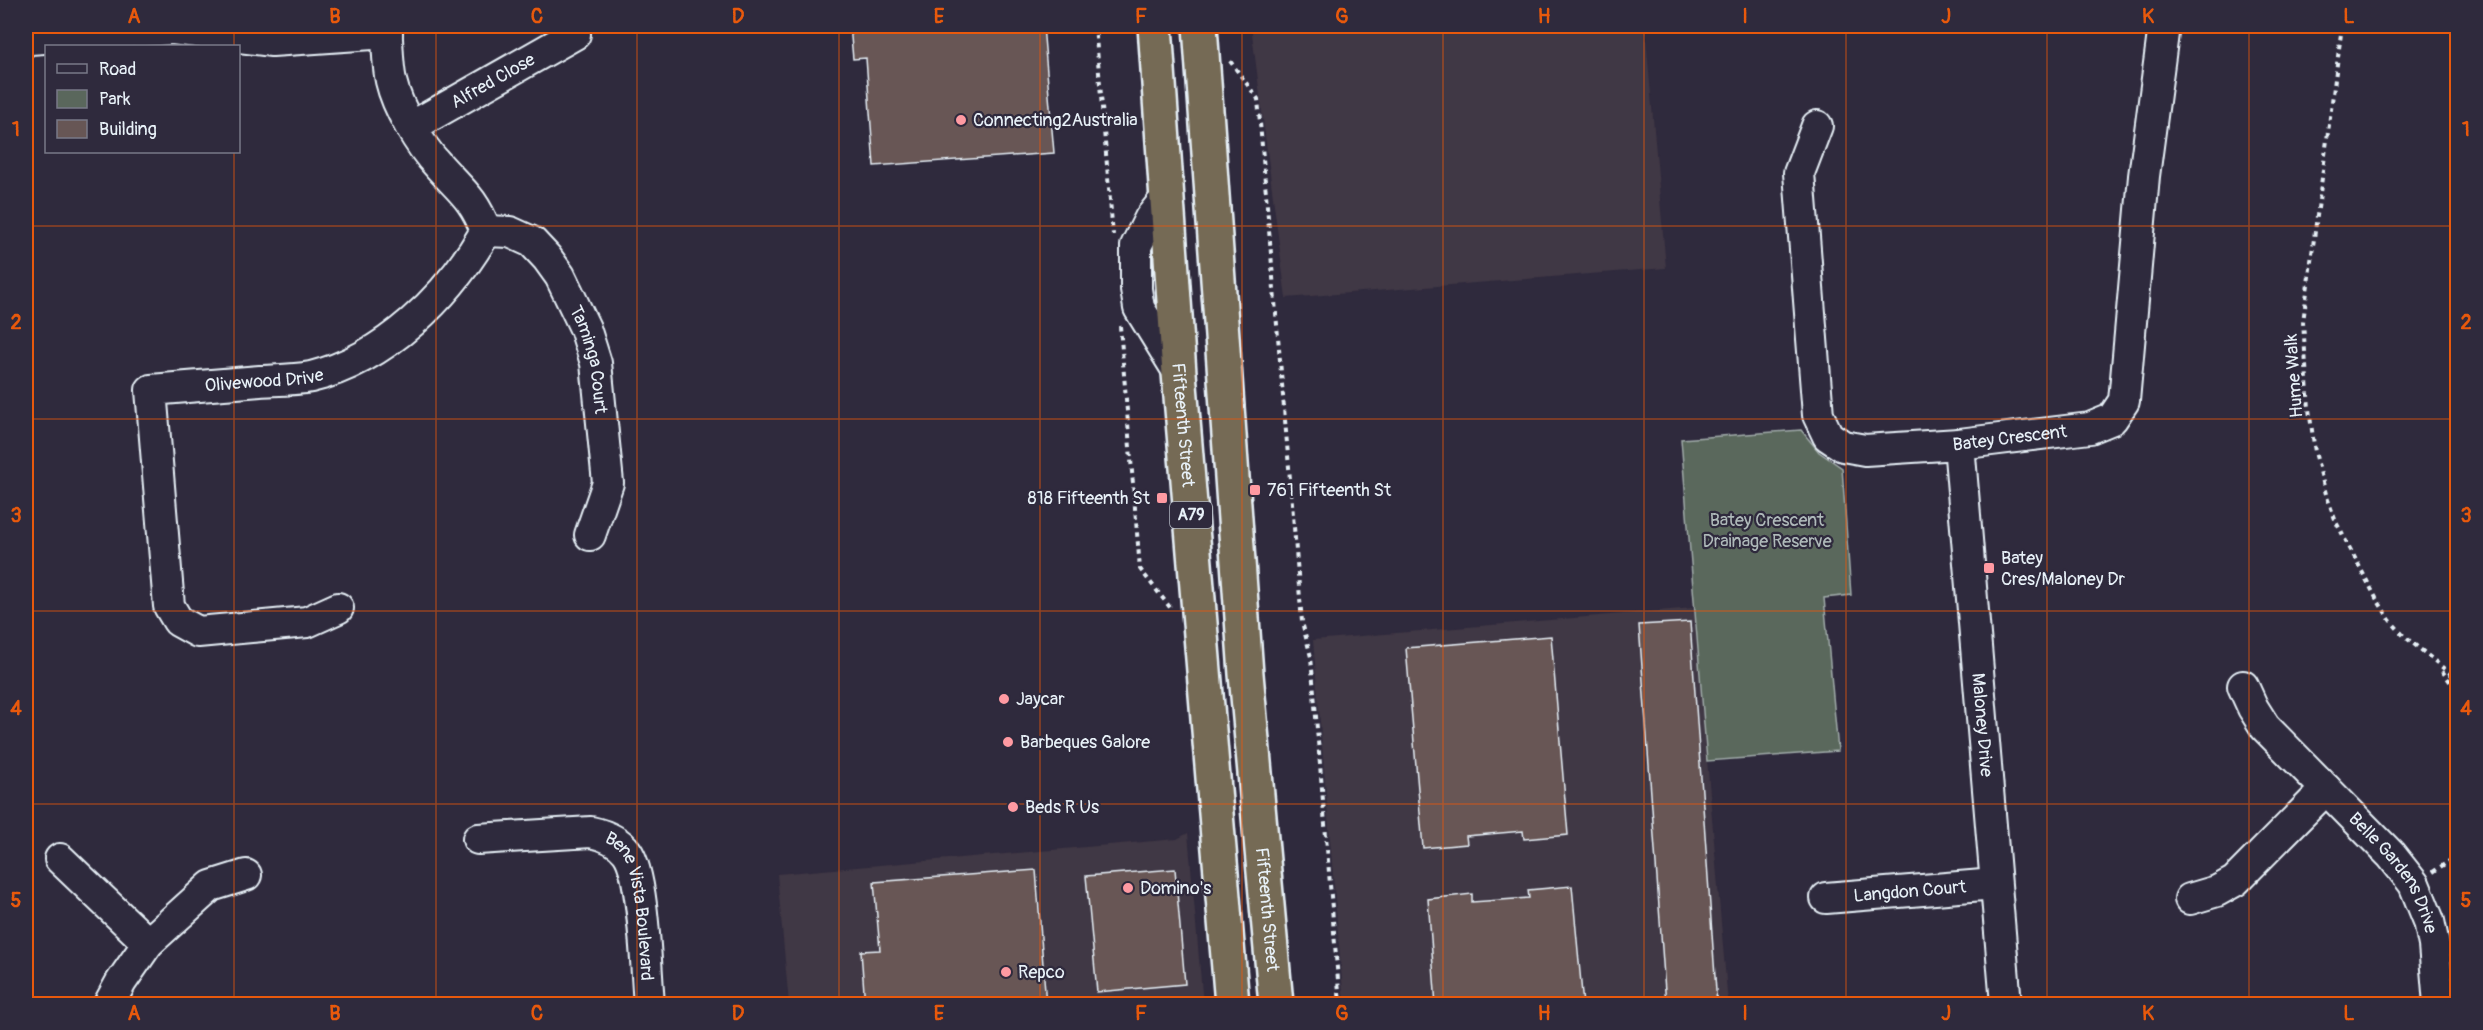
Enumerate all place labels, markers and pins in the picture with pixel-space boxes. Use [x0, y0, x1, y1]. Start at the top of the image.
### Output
place label: Connecting2Australia [973, 109, 1138, 132]
marker: Connecting2Australia [954, 113, 968, 127]
place label: 761 Fifteenth St [1267, 479, 1392, 502]
marker: 761 Fifteenth St [1248, 483, 1262, 497]
place label: 818 Fifteenth St [1028, 487, 1151, 510]
marker: 818 Fifteenth St [1155, 491, 1169, 505]
place label: Batey Cres/Maloney Dr [2001, 547, 2126, 591]
marker: Batey Cres/Maloney Dr [1982, 561, 1996, 575]
place label: Jaycar [1016, 688, 1065, 711]
marker: Jaycar [997, 692, 1011, 706]
place label: Barbeques Galore [1020, 731, 1150, 754]
marker: Barbeques Galore [1001, 735, 1015, 749]
place label: Beds R Us [1025, 796, 1099, 819]
marker: Beds R Us [1006, 800, 1020, 814]
place label: Domino's [1140, 877, 1211, 900]
marker: Domino's [1121, 881, 1135, 895]
place label: Repco [1018, 961, 1065, 984]
marker: Repco [999, 965, 1013, 979]

